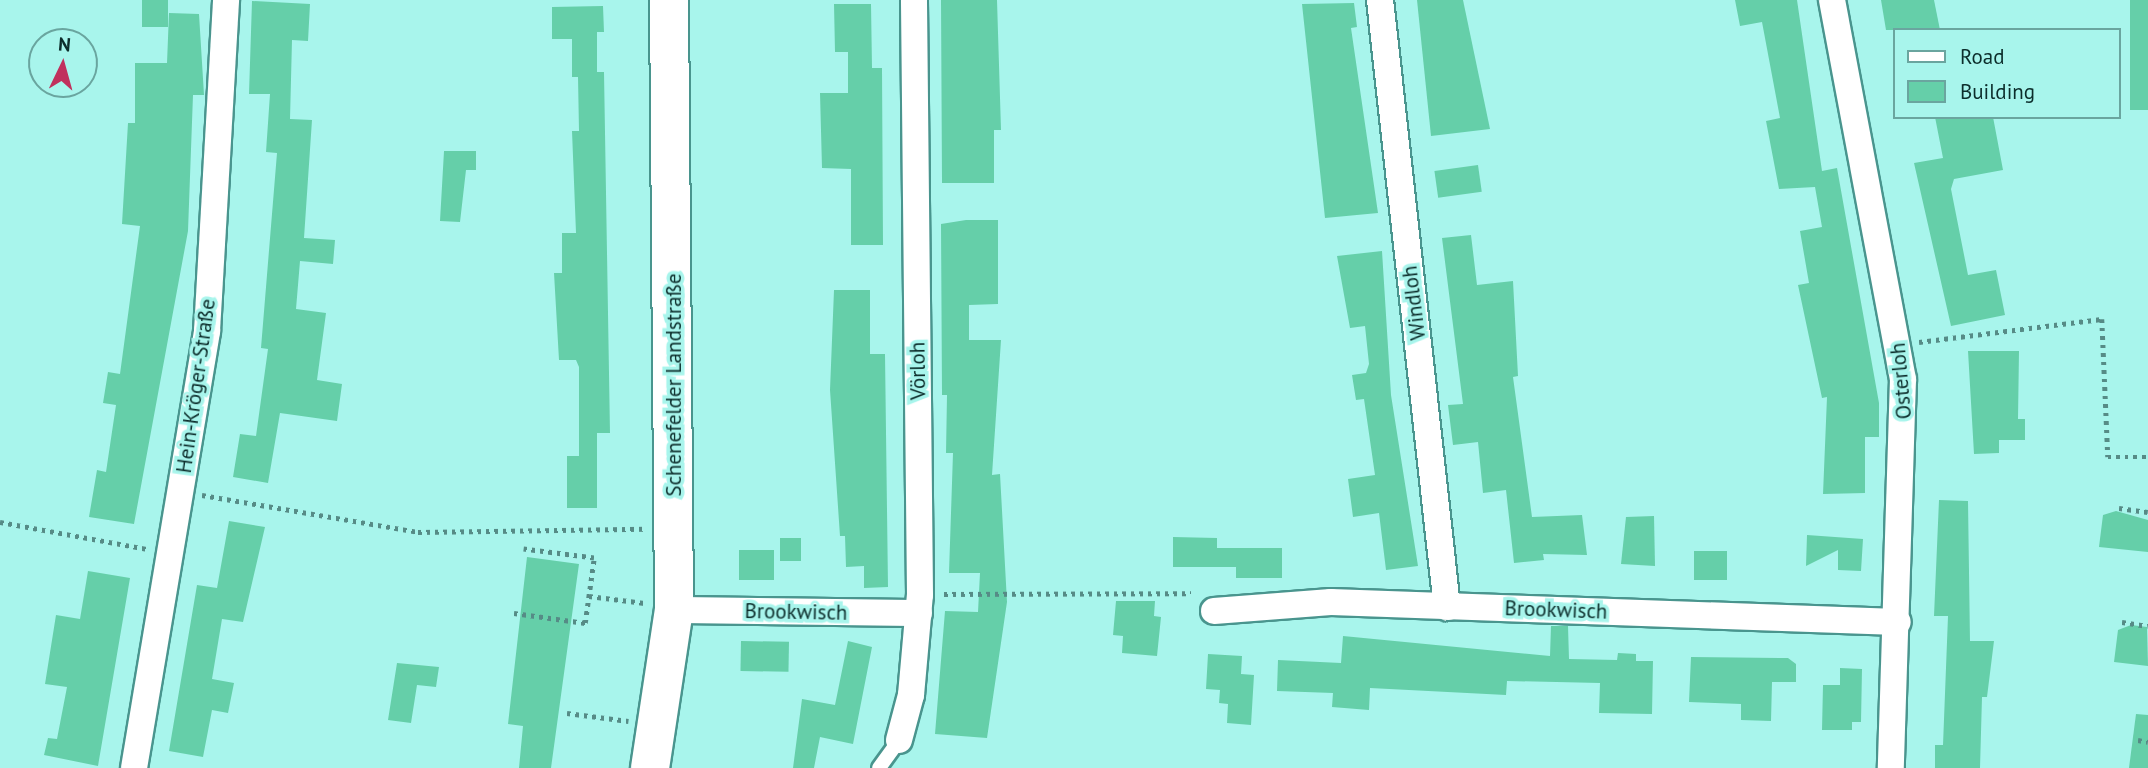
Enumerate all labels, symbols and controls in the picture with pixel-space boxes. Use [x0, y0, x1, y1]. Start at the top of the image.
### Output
north arrow [28, 28, 98, 98]
legend [1892, 28, 2120, 119]
text: N [57, 32, 72, 57]
text: Road [1960, 43, 2004, 70]
text: Building [1960, 78, 2035, 105]
street label: Windloh [1397, 264, 1431, 342]
street label: Schenefelder Landstraße [661, 273, 687, 497]
street label: Hein-Kröger-Straße [171, 297, 221, 475]
street label: Vörloh [905, 342, 931, 400]
street label: Osterloh [1885, 342, 1917, 420]
street label: Brookwisch [1504, 596, 1608, 624]
street label: Brookwisch [744, 599, 848, 625]

